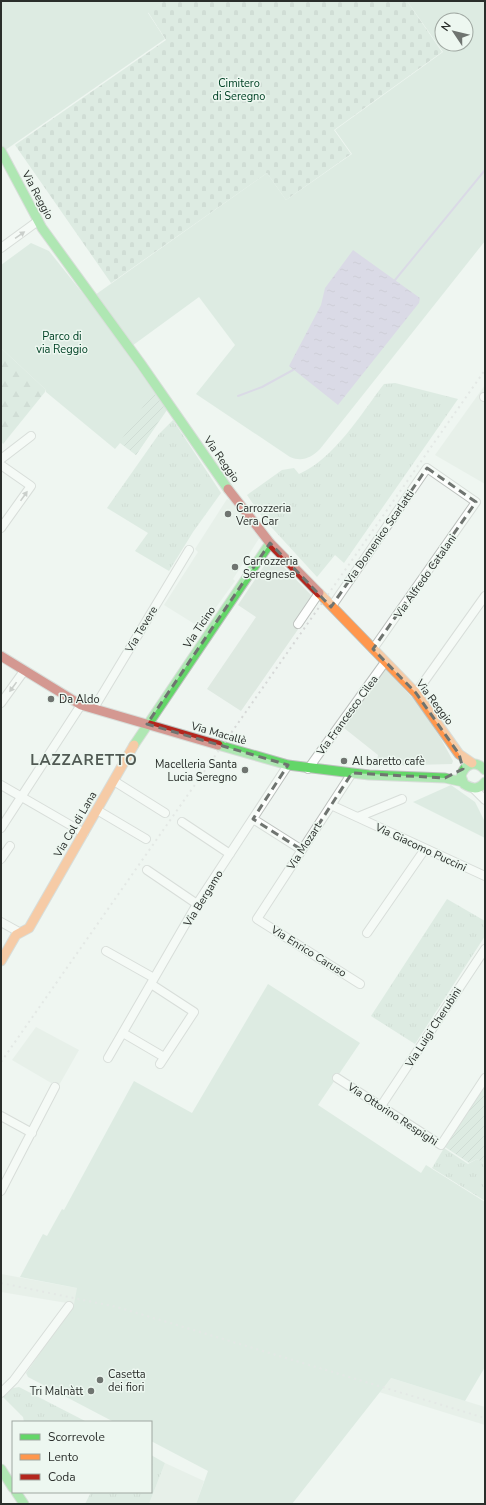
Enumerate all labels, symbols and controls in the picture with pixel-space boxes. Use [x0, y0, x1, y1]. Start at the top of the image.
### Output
north arrow [434, 12, 474, 52]
text: N [438, 19, 455, 34]
park label: Cimitero di Seregno [213, 76, 265, 104]
street label: Via Reggio [18, 167, 57, 222]
one-way arrow [14, 231, 25, 239]
park label: Parco di via Reggio [36, 329, 88, 357]
street label: Via Reggio [200, 432, 243, 485]
street label: Via Domenico Scarlatti [341, 487, 418, 588]
one-way arrow [19, 491, 27, 501]
place label: Carrozzeria Vera Car [235, 501, 291, 529]
marker: Carrozzeria Vera Car [223, 509, 233, 519]
street label: Via Alfredo Catalani [390, 531, 460, 622]
place label: Carrozzeria Seregnese [243, 554, 298, 582]
marker: Carrozzeria Seregnese [230, 562, 240, 572]
street label: Via Tevere [121, 603, 161, 656]
street label: Via Ticino [179, 603, 219, 652]
street label: Via Francesco Cilea [313, 672, 382, 759]
street label: Via Reggio [412, 676, 457, 728]
one-way arrow [9, 682, 17, 692]
place label: Da Aldo [59, 692, 100, 707]
marker: Da Aldo [46, 694, 56, 704]
street label: Via Macallè [188, 718, 249, 749]
district label: LAZZARETTO [30, 750, 138, 770]
place label: Al baretto cafè [352, 754, 425, 769]
marker: Al baretto cafè [339, 756, 349, 766]
place label: Macelleria Santa Lucia Seregno [155, 757, 237, 785]
marker: Macelleria Santa Lucia Seregno [240, 765, 250, 775]
street label: Via Col di Lana [50, 788, 100, 861]
street label: Via Giacomo Puccini [372, 819, 469, 875]
street label: Via Mozart [283, 820, 325, 873]
street label: Via Bergamo [180, 867, 227, 930]
street label: Via Enrico Caruso [267, 922, 349, 981]
street label: Via Luigi Cherubini [401, 984, 465, 1071]
street label: Via Ottorino Respighi [344, 1079, 441, 1149]
place label: Casetta dei fiori [108, 1367, 146, 1395]
marker: Casetta dei fiori [95, 1375, 105, 1385]
place label: Tri Malnàtt [30, 1384, 83, 1399]
marker: Tri Malnàtt [86, 1386, 96, 1396]
legend [12, 1421, 152, 1493]
text: Scorrevole [48, 1429, 105, 1445]
text: Lento [48, 1449, 79, 1465]
text: Coda [48, 1469, 76, 1485]

